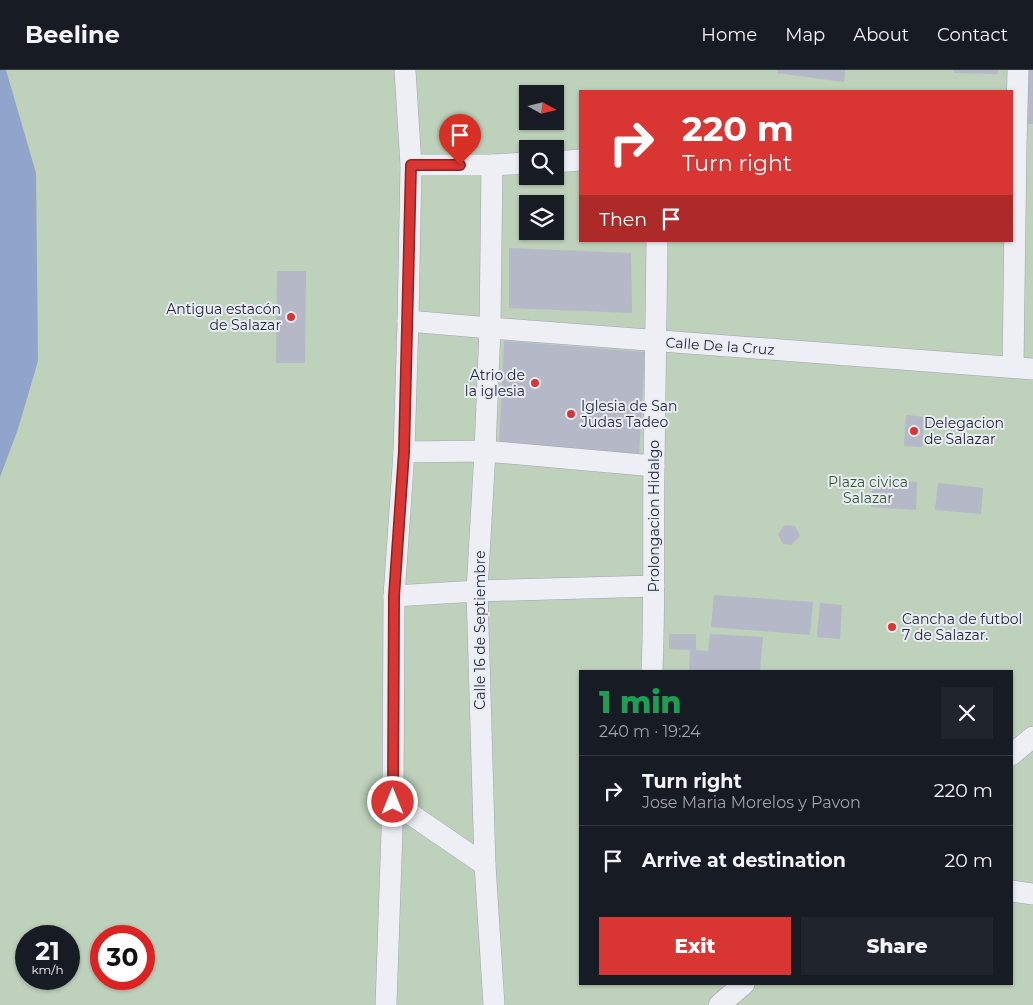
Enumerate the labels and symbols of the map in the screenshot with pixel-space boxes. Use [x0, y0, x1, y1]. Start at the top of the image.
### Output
north arrow [519, 85, 564, 130]
pin [439, 114, 481, 165]
place label: Antigua estacón de Salazar [166, 300, 281, 334]
marker: Antigua estacón de Salazar [285, 311, 297, 323]
street label: Calle De la Cruz [665, 333, 775, 359]
place label: Atrio de la iglesia [465, 366, 525, 400]
marker: Atrio de la iglesia [529, 377, 541, 389]
place label: Iglesia de San Judas Tadeo [580, 397, 678, 431]
marker: Iglesia de San Judas Tadeo [565, 408, 577, 420]
place label: Delegacion de Salazar [924, 414, 1004, 448]
marker: Delegacion de Salazar [908, 425, 920, 437]
street label: Prolongacion Hidalgo [645, 440, 663, 592]
park label: Plaza civica Salazar [828, 473, 908, 507]
street label: Calle 16 de Septiembre [471, 550, 489, 710]
place label: Cancha de futbol 7 de Salazar. [902, 610, 1022, 644]
marker: Cancha de futbol 7 de Salazar. [886, 621, 898, 633]
position arrow [366, 775, 418, 827]
speed limit sign: 30 [90, 925, 155, 990]

